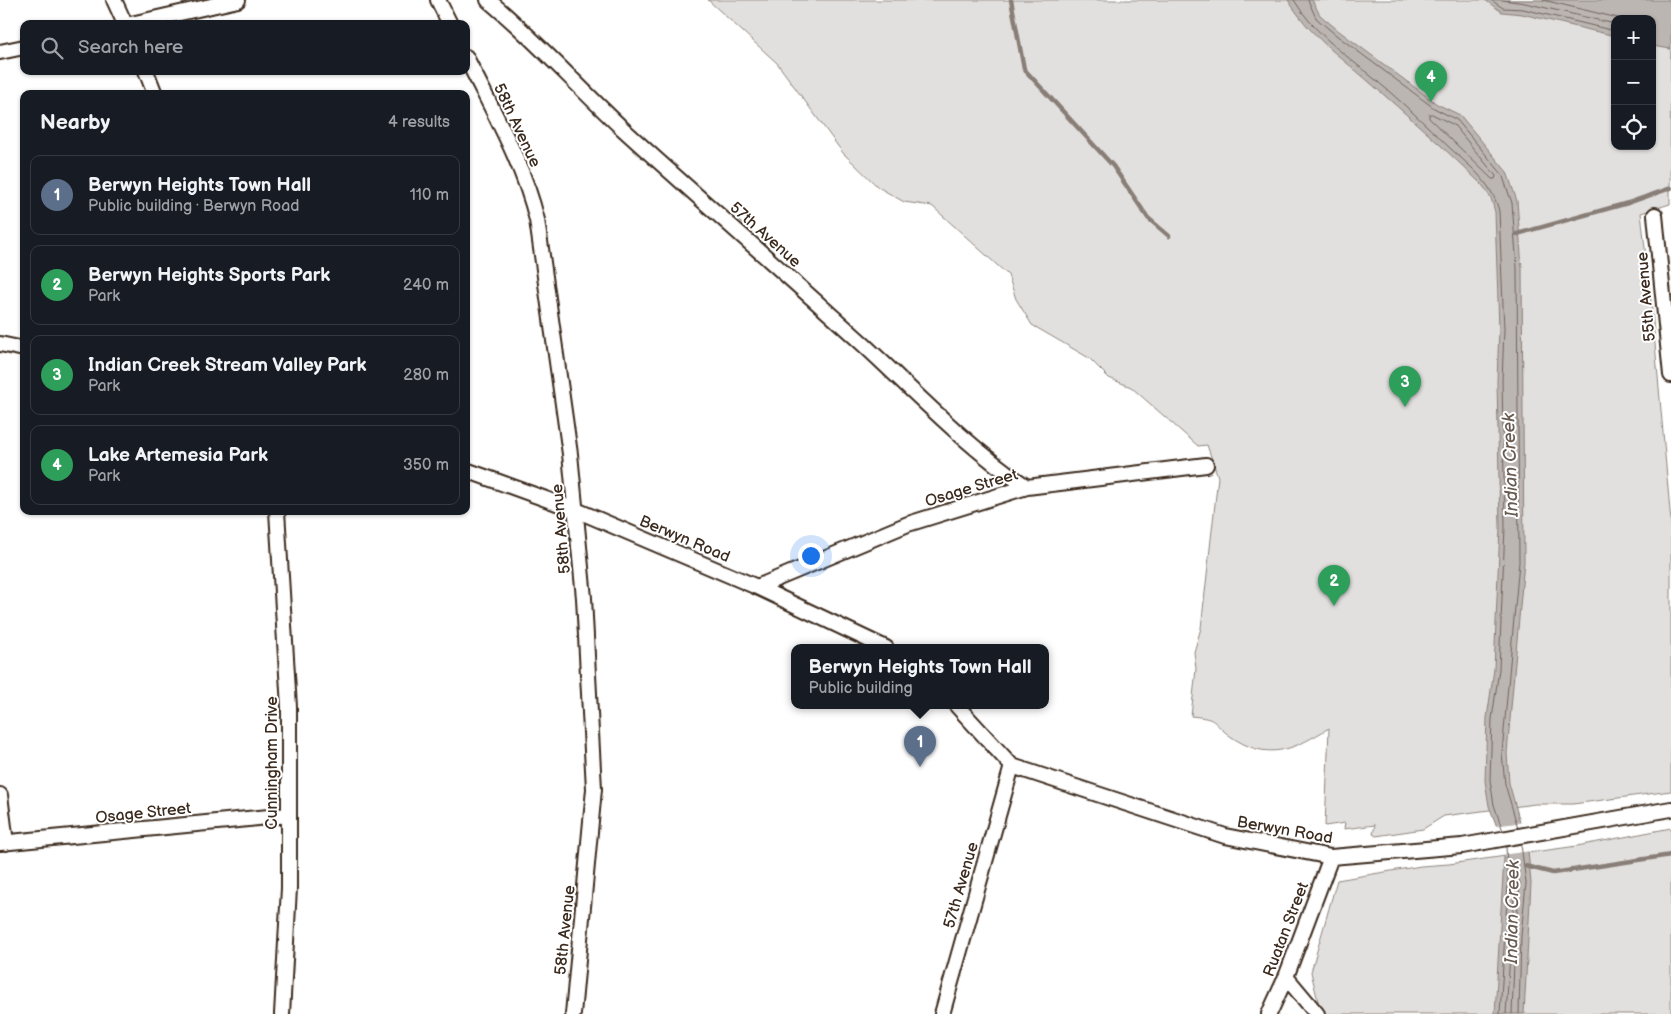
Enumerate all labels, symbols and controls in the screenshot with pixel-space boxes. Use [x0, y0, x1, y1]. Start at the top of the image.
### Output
map controls [1611, 15, 1656, 150]
button: + [1611, 15, 1656, 60]
search box [20, 20, 470, 75]
icon: search [38, 34, 66, 62]
text: Search here [78, 36, 183, 59]
button: − [1611, 60, 1656, 105]
pin: 4 [1415, 61, 1447, 102]
street label: 58th Avenue [489, 81, 545, 171]
button: locate [1611, 105, 1656, 150]
text: Nearby [40, 110, 110, 135]
text: 4 results [388, 113, 450, 132]
text: Berwyn Heights Town Hall [88, 174, 311, 197]
text: 1 [54, 186, 60, 205]
text: 110 m [410, 186, 449, 205]
text: Public building · Berwyn Road [88, 197, 299, 216]
street label: 57th Avenue [726, 198, 805, 272]
street label: 55th Avenue [1633, 251, 1660, 343]
text: Berwyn Heights Sports Park [88, 264, 330, 287]
text: 2 [52, 276, 62, 295]
text: 240 m [403, 276, 449, 295]
text: Park [88, 287, 120, 306]
text: Indian Creek Stream Valley Park [88, 354, 367, 377]
text: 3 [52, 366, 62, 385]
text: 280 m [403, 366, 449, 385]
pin: 3 [1389, 366, 1421, 407]
text: Park [88, 377, 120, 396]
water label: Indian Creek [1498, 412, 1523, 518]
text: Lake Artemesia Park [88, 444, 268, 467]
text: 4 [52, 456, 62, 475]
text: 350 m [403, 456, 449, 475]
street label: Osage Street [923, 465, 1020, 512]
text: Park [88, 467, 120, 486]
street label: 58th Avenue [548, 483, 575, 575]
street label: Berwyn Road [636, 512, 733, 567]
your location [798, 543, 824, 569]
pin: 2 [1318, 565, 1350, 606]
popup [791, 644, 1049, 709]
text: Berwyn Heights Town Hall [808, 656, 1032, 679]
text: Public building [808, 679, 913, 698]
street label: Cunningham Drive [263, 696, 282, 830]
pin: 1 [904, 726, 936, 767]
street label: Osage Street [94, 799, 192, 828]
street label: Berwyn Road [1235, 813, 1334, 848]
street label: 57th Avenue [940, 840, 983, 931]
water label: Indian Creek [1501, 859, 1524, 965]
street label: Ruatan Street [1260, 879, 1313, 980]
street label: 58th Avenue [551, 884, 580, 976]

